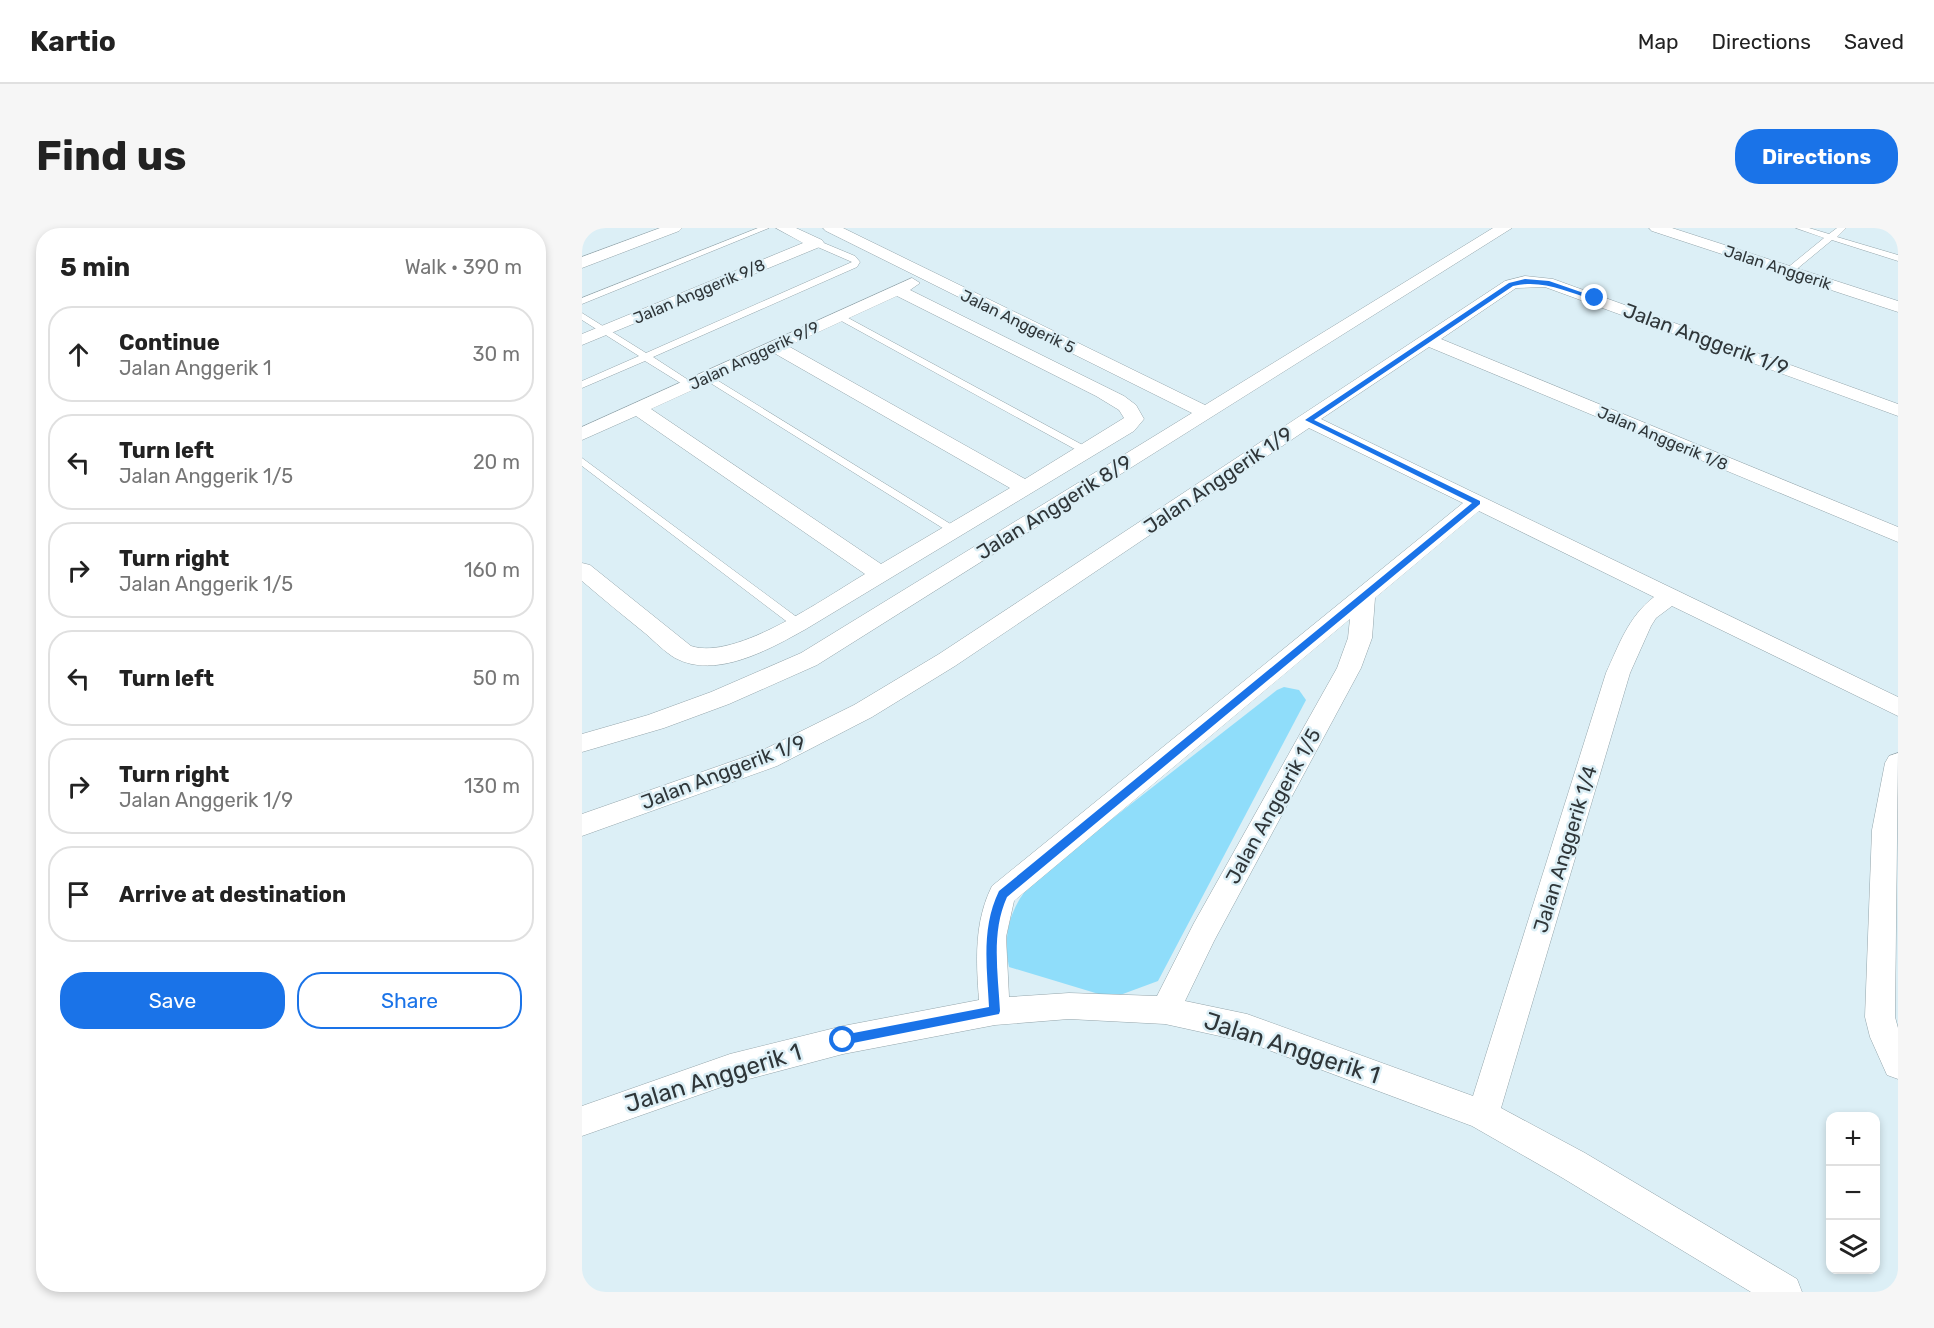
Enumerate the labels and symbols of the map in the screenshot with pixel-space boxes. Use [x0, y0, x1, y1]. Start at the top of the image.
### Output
street label: Jalan Anggerik [1722, 241, 1835, 294]
street label: Jalan Anggerik 9/8 [630, 255, 768, 328]
route end [1581, 284, 1607, 310]
street label: Jalan Anggerik 5 [958, 286, 1078, 357]
street label: Jalan Anggerik 1/9 [1620, 298, 1792, 380]
street label: Jalan Anggerik 9/9 [686, 317, 822, 394]
street label: Jalan Anggerik 1/8 [1595, 402, 1731, 474]
street label: Jalan Anggerik 1/9 [1139, 421, 1297, 539]
street label: Jalan Anggerik 8/9 [972, 450, 1136, 564]
street label: Jalan Anggerik 1/5 [1220, 724, 1326, 888]
street label: Jalan Anggerik 1/9 [637, 730, 809, 814]
street label: Jalan Anggerik 1/4 [1528, 762, 1602, 936]
street label: Jalan Anggerik 1 [1201, 1006, 1383, 1090]
route start [829, 1026, 855, 1052]
street label: Jalan Anggerik 1 [621, 1038, 805, 1118]

